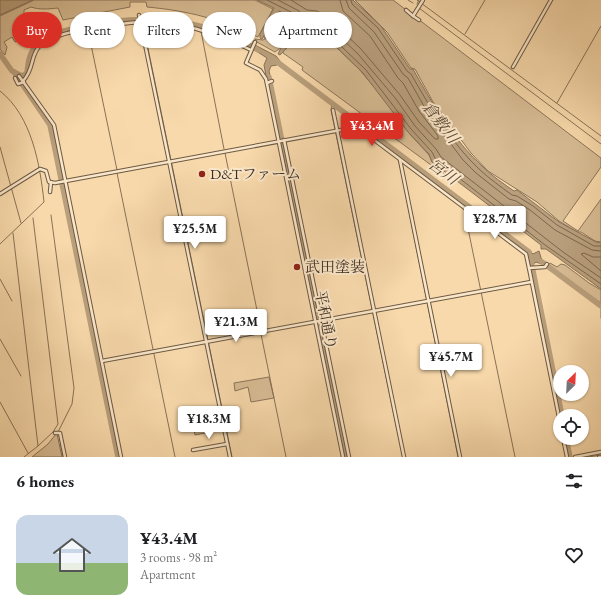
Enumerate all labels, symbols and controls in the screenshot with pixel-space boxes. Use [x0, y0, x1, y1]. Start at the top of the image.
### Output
chip: Buy [12, 12, 62, 48]
chip: Rent [70, 12, 125, 48]
chip: Filters [133, 12, 194, 48]
chip: New [202, 12, 256, 48]
chip: Apartment [264, 12, 352, 48]
water label: 倉敷川 [418, 97, 465, 149]
pin: ¥43.4M [339, 113, 405, 147]
text: ¥43.4M [350, 117, 394, 134]
water label: 宮川 [425, 153, 464, 191]
place label: D&Tファーム [210, 164, 301, 183]
marker: D&Tファーム [197, 169, 207, 179]
pin: ¥28.7M [462, 206, 528, 240]
text: ¥28.7M [473, 210, 517, 227]
pin: ¥25.5M [162, 216, 228, 250]
text: ¥25.5M [173, 220, 217, 237]
place label: 武田塗装 [305, 257, 365, 276]
marker: 武田塗装 [292, 262, 302, 272]
street label: 平和通り [311, 289, 342, 351]
pin: ¥21.3M [203, 309, 269, 343]
text: ¥21.3M [214, 313, 258, 330]
pin: ¥45.7M [418, 344, 484, 378]
text: ¥45.7M [429, 348, 473, 365]
north arrow [553, 365, 589, 401]
map controls [553, 365, 589, 445]
pin: ¥18.3M [176, 406, 242, 440]
button: locate [553, 409, 589, 445]
text: ¥18.3M [187, 410, 231, 427]
text: 6 homes [16, 470, 74, 492]
icon: filters [563, 470, 585, 492]
text: ¥43.4M [140, 527, 198, 549]
icon: home [48, 531, 96, 579]
icon: heart [563, 544, 585, 566]
text: 3 rooms · 98 m² [140, 549, 217, 566]
text: Apartment [140, 566, 195, 583]

